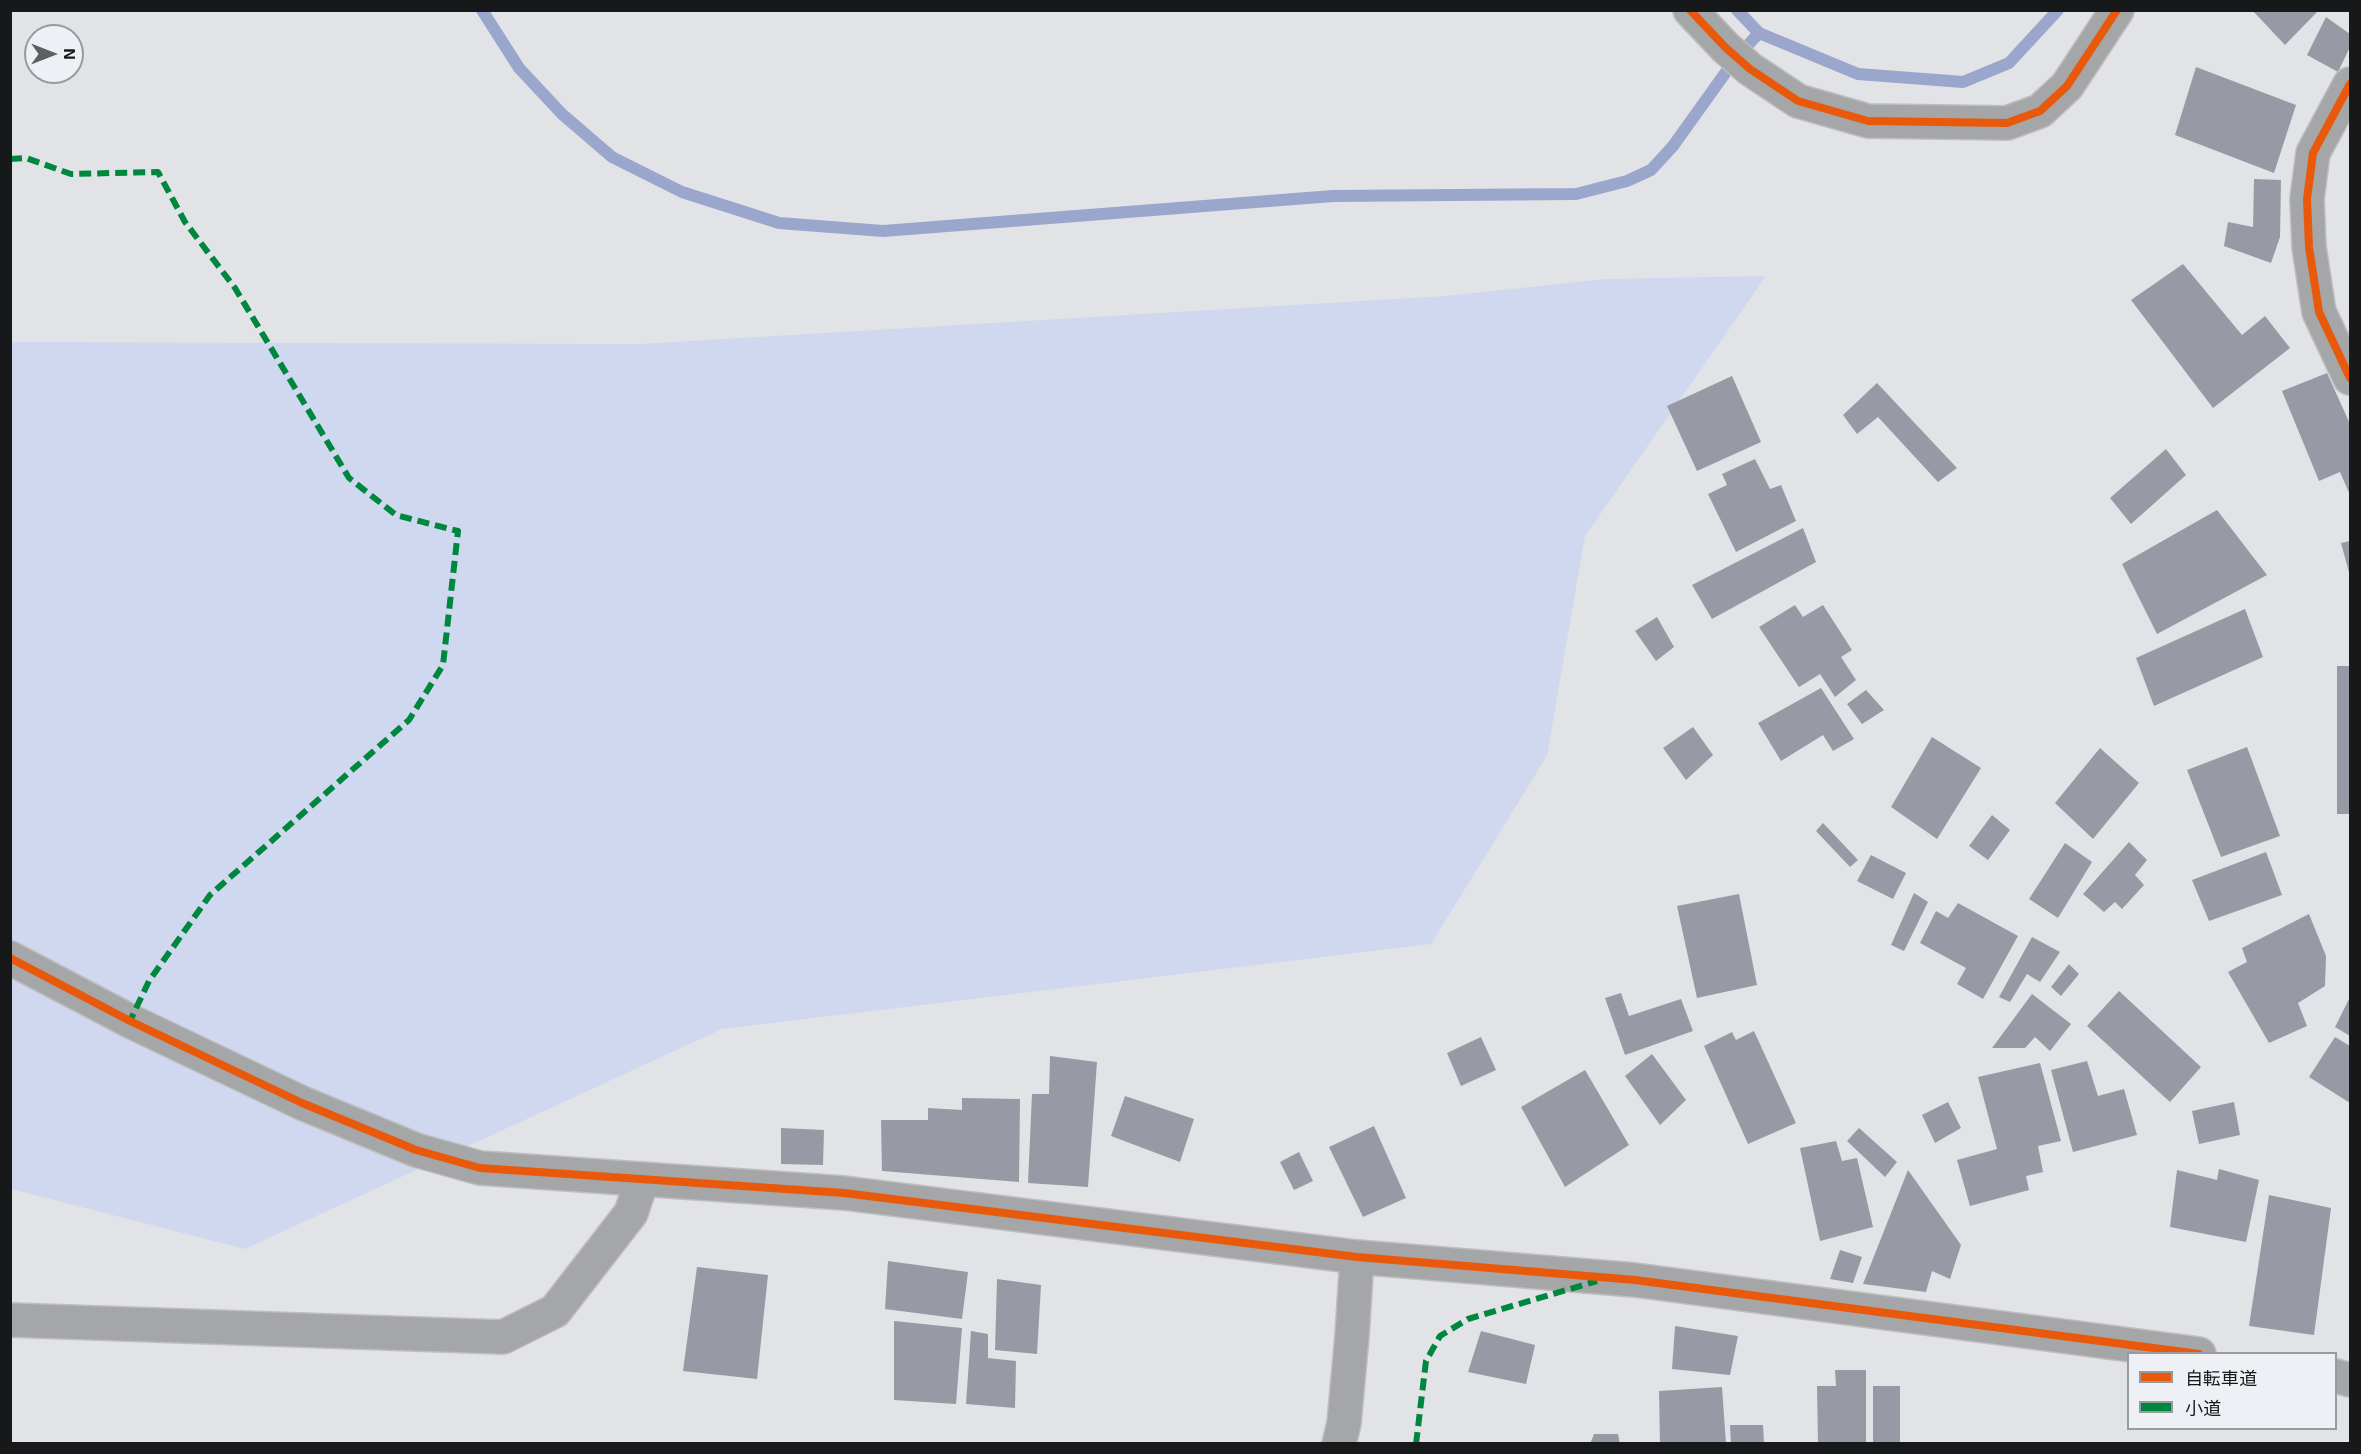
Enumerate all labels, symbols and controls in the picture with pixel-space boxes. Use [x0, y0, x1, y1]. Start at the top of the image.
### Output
north arrow [24, 24, 84, 84]
text: N [61, 48, 80, 60]
legend [2127, 1352, 2337, 1430]
text: 自転車道 [2185, 1367, 2257, 1389]
text: 小道 [2185, 1397, 2221, 1419]

